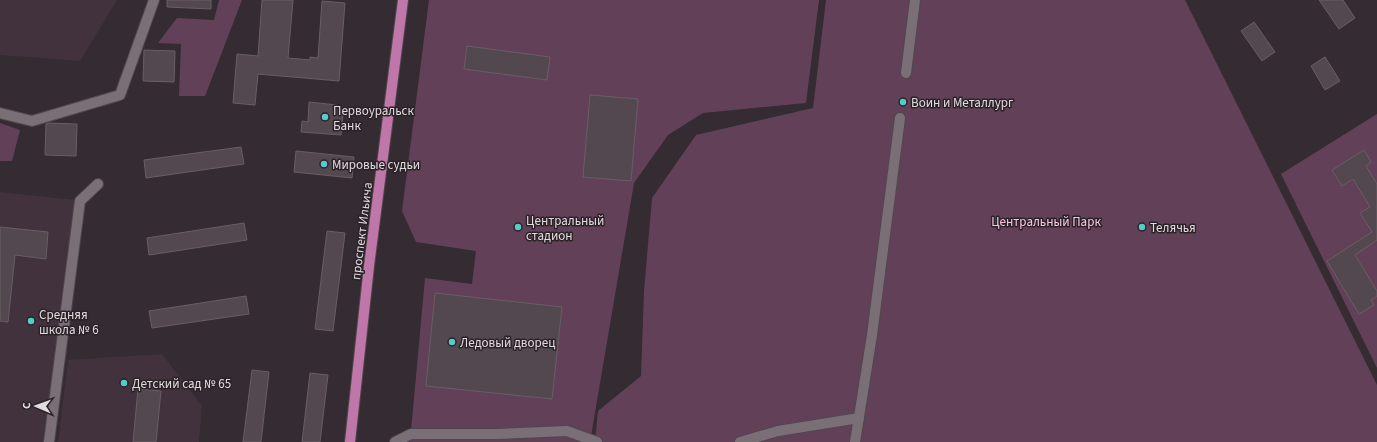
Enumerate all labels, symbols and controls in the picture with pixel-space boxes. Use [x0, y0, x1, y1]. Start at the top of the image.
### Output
place label: Воин и Металлург [911, 94, 1013, 112]
marker: Воин и Металлург [898, 97, 908, 107]
place label: Первоуральск Банк [333, 102, 415, 135]
marker: Первоуральск Банк [320, 112, 330, 122]
place label: Мировые судьи [332, 156, 420, 174]
marker: Мировые судьи [319, 159, 329, 169]
street label: проспект Ильича [347, 181, 377, 281]
place label: Центральный стадион [526, 212, 604, 245]
park label: Центральный Парк [991, 213, 1101, 231]
place label: Телячья [1150, 219, 1196, 237]
marker: Центральный стадион [513, 222, 523, 232]
marker: Телячья [1137, 222, 1147, 232]
place label: Средняя школа № 6 [39, 306, 99, 339]
marker: Средняя школа № 6 [26, 316, 36, 326]
place label: Ледовый дворец [460, 334, 555, 352]
marker: Ледовый дворец [447, 337, 457, 347]
place label: Детский сад № 65 [132, 375, 231, 393]
marker: Детский сад № 65 [119, 378, 129, 388]
north arrow [16, 386, 56, 426]
text: С [19, 402, 34, 409]

